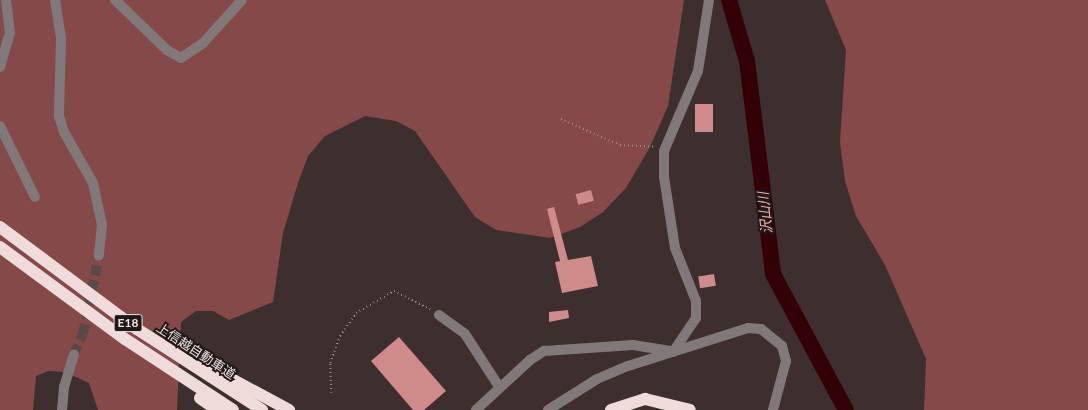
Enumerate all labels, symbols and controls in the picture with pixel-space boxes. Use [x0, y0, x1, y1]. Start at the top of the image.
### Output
water label: 沢山川 [754, 191, 776, 235]
road number: E18 [113, 313, 143, 333]
street label: 上信越自動車道 [154, 320, 238, 382]

